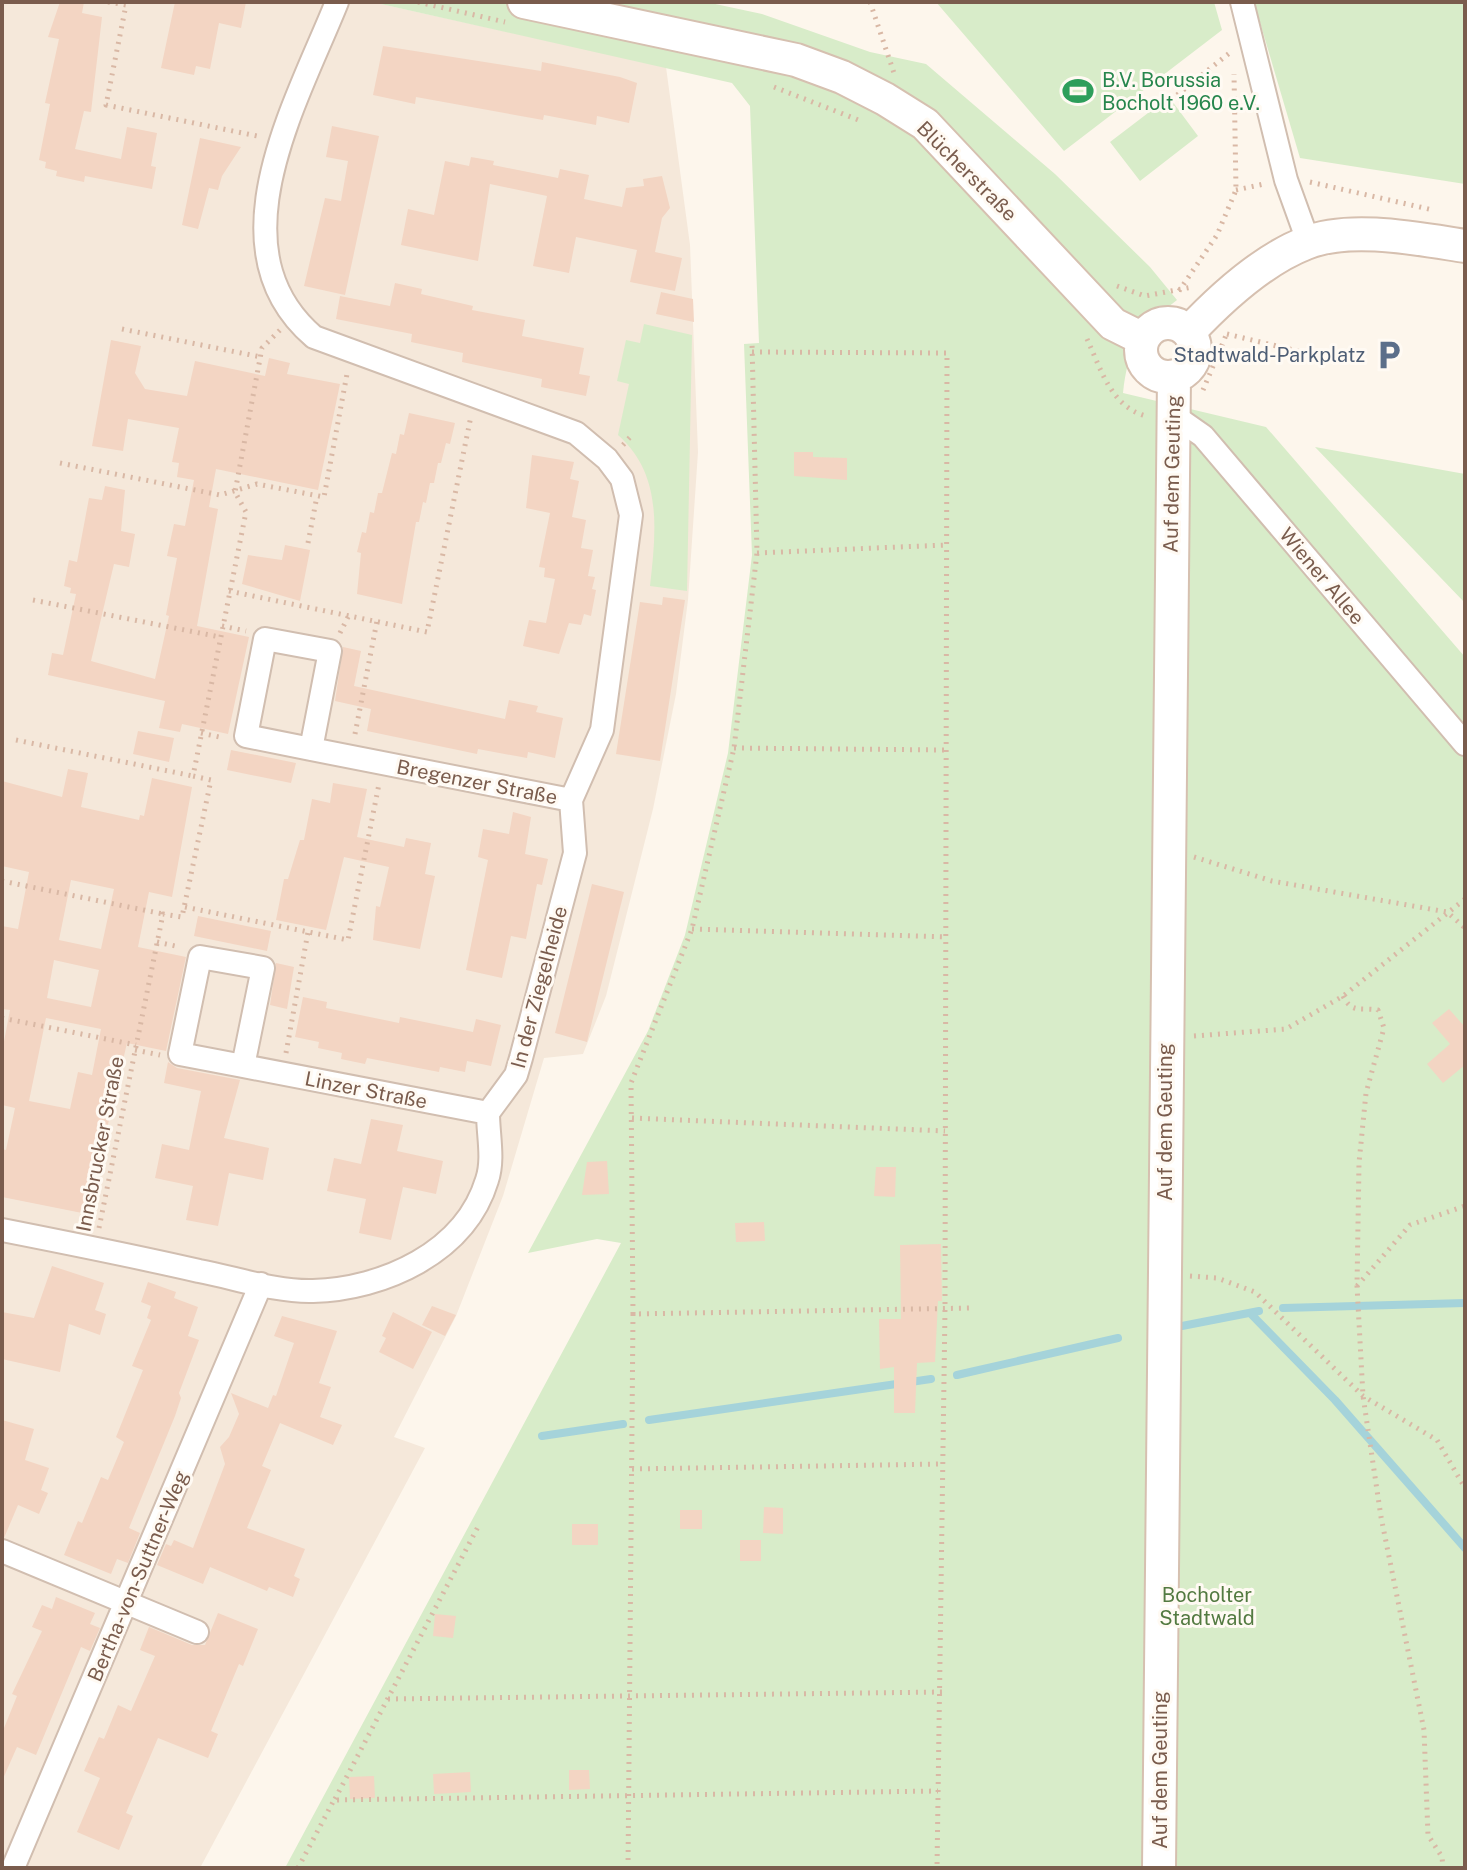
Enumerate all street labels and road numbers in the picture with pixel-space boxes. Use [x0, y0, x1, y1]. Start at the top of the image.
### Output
street label: Blücherstraße [912, 116, 1022, 226]
street label: Auf dem Geuting [1159, 395, 1185, 553]
street label: Wiener Allee [1275, 523, 1369, 629]
street label: Bregenzer Straße [395, 755, 559, 809]
street label: In der Ziegelheide [506, 903, 572, 1071]
street label: Auf dem Geuting [1153, 1043, 1177, 1201]
street label: Innsbrucker Straße [71, 1054, 129, 1234]
street label: Linzer Straße [303, 1066, 429, 1114]
street label: Bertha-von-Suttner-Weg [83, 1467, 193, 1685]
street label: Auf dem Geuting [1148, 1691, 1172, 1849]

